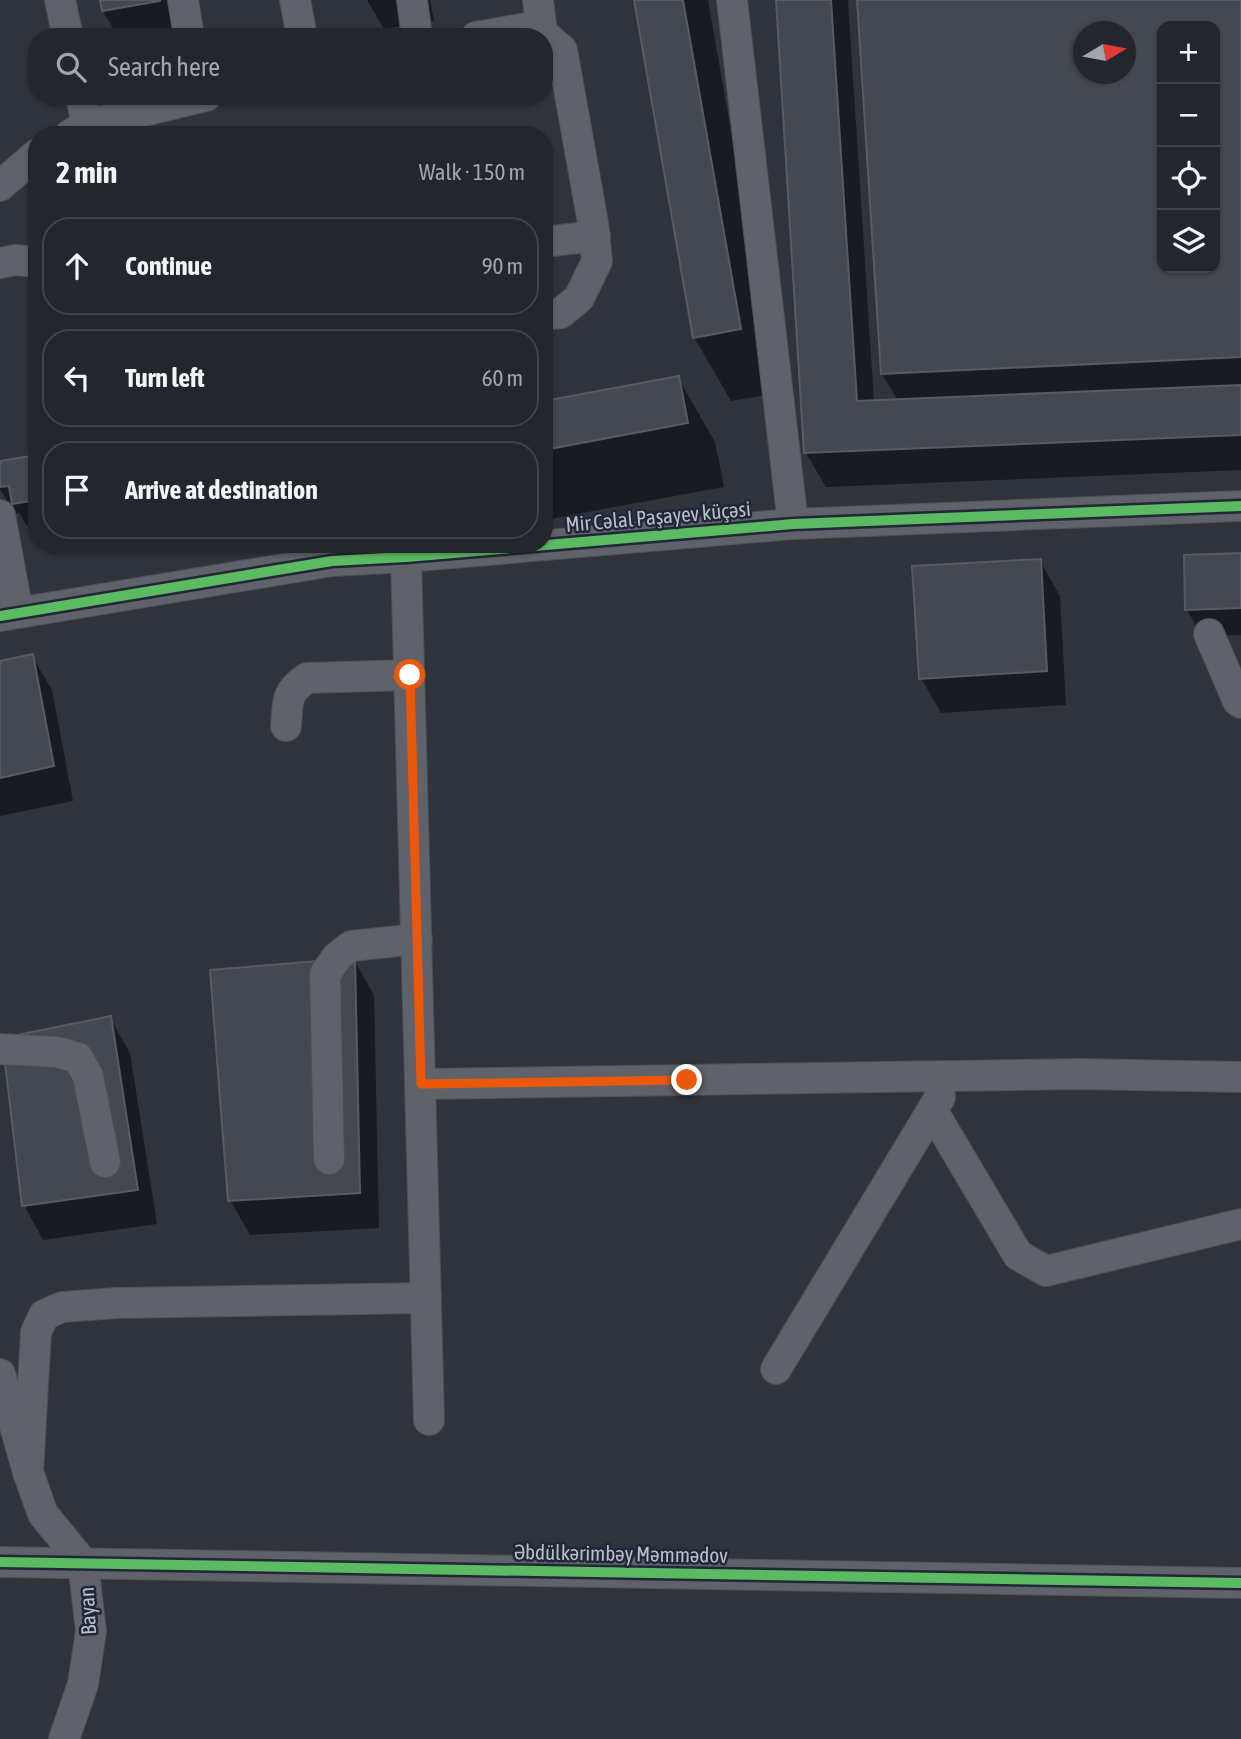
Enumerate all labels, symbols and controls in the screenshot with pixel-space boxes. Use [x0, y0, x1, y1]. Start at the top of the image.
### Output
north arrow [1073, 21, 1136, 84]
map controls [1157, 21, 1220, 273]
button: + [1157, 21, 1220, 84]
search box [28, 28, 553, 105]
icon: search [52, 48, 90, 86]
text: Search here [108, 52, 220, 82]
button: − [1157, 84, 1220, 147]
button: locate [1157, 147, 1220, 210]
text: 2 min [56, 155, 117, 189]
text: Walk · 150 m [419, 159, 525, 185]
button: layers [1157, 210, 1220, 273]
icon: ahead [58, 247, 96, 285]
text: Continue [125, 251, 212, 281]
text: 90 m [482, 253, 523, 279]
icon: left [58, 359, 96, 397]
text: Turn left [125, 363, 205, 393]
text: 60 m [482, 365, 523, 391]
icon: arrive [58, 471, 96, 509]
text: Arrive at destination [125, 475, 318, 505]
street label: Mir Cəlal Paşayev küçəsi [564, 496, 752, 536]
route start [394, 659, 425, 690]
route end [671, 1064, 702, 1095]
street label: Əbdülkərimbəy Məmmədov [514, 1539, 728, 1567]
street label: Bayan [74, 1586, 100, 1636]

